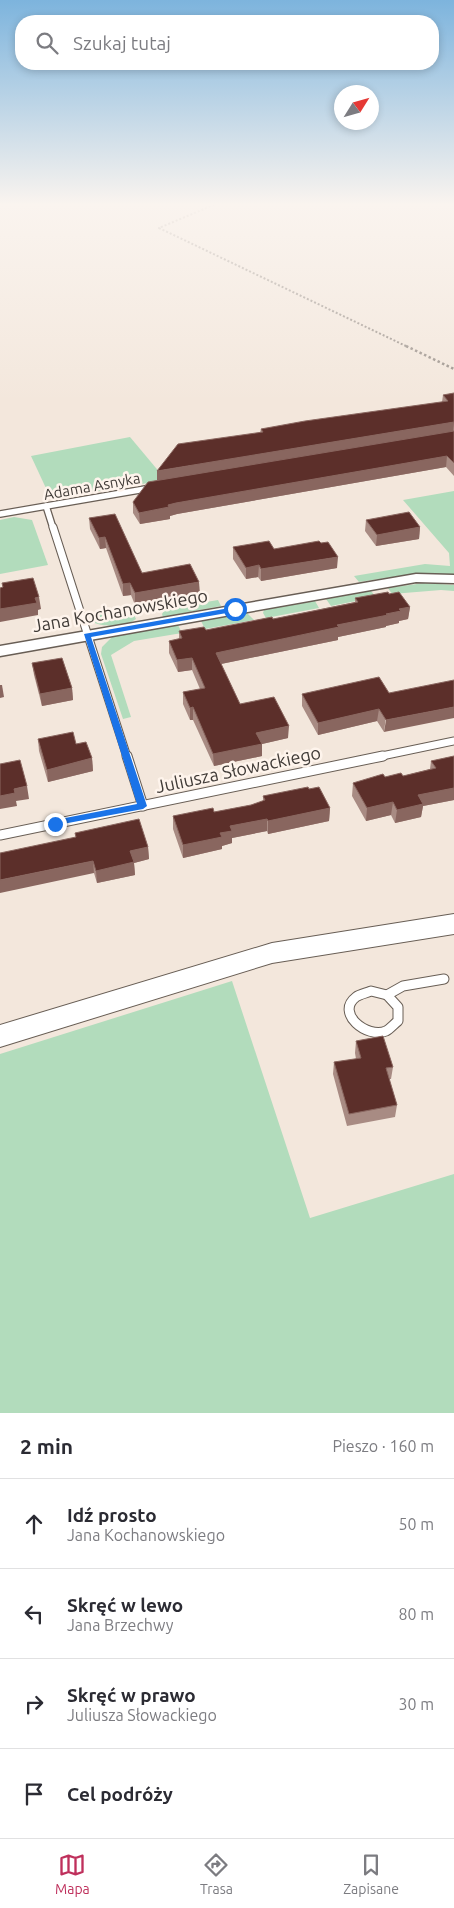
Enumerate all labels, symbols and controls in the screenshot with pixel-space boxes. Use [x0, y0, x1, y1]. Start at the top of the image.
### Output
search box [15, 15, 439, 70]
icon: search [33, 29, 61, 57]
text: Szukaj tutaj [73, 32, 171, 54]
north arrow [334, 85, 379, 130]
street label: Adama Asnyka [42, 469, 142, 503]
street label: Jana Kochanowskiego [31, 585, 209, 635]
route start [224, 598, 247, 621]
street label: Juliusza Słowackiego [154, 742, 322, 796]
route end [44, 813, 67, 836]
text: 2 min [20, 1434, 73, 1458]
text: Pieszo · 160 m [332, 1437, 434, 1455]
text: Idź prosto [67, 1504, 157, 1526]
icon: ahead [20, 1510, 48, 1538]
text: 50 m [398, 1515, 434, 1533]
text: Jana Kochanowskiego [67, 1526, 225, 1544]
text: Skręć w lewo [67, 1594, 183, 1616]
icon: left [20, 1600, 48, 1628]
text: 80 m [398, 1605, 434, 1623]
text: Jana Brzechwy [67, 1616, 173, 1634]
text: Skręć w prawo [67, 1684, 196, 1706]
icon: right [20, 1690, 48, 1718]
text: 30 m [398, 1695, 434, 1713]
text: Juliusza Słowackiego [67, 1706, 217, 1724]
icon: arrive [20, 1780, 48, 1808]
text: Cel podróży [67, 1783, 173, 1805]
tab: Mapa [55, 1851, 90, 1897]
tab: Trasa [200, 1851, 233, 1897]
tab: Zapisane [343, 1851, 399, 1897]

